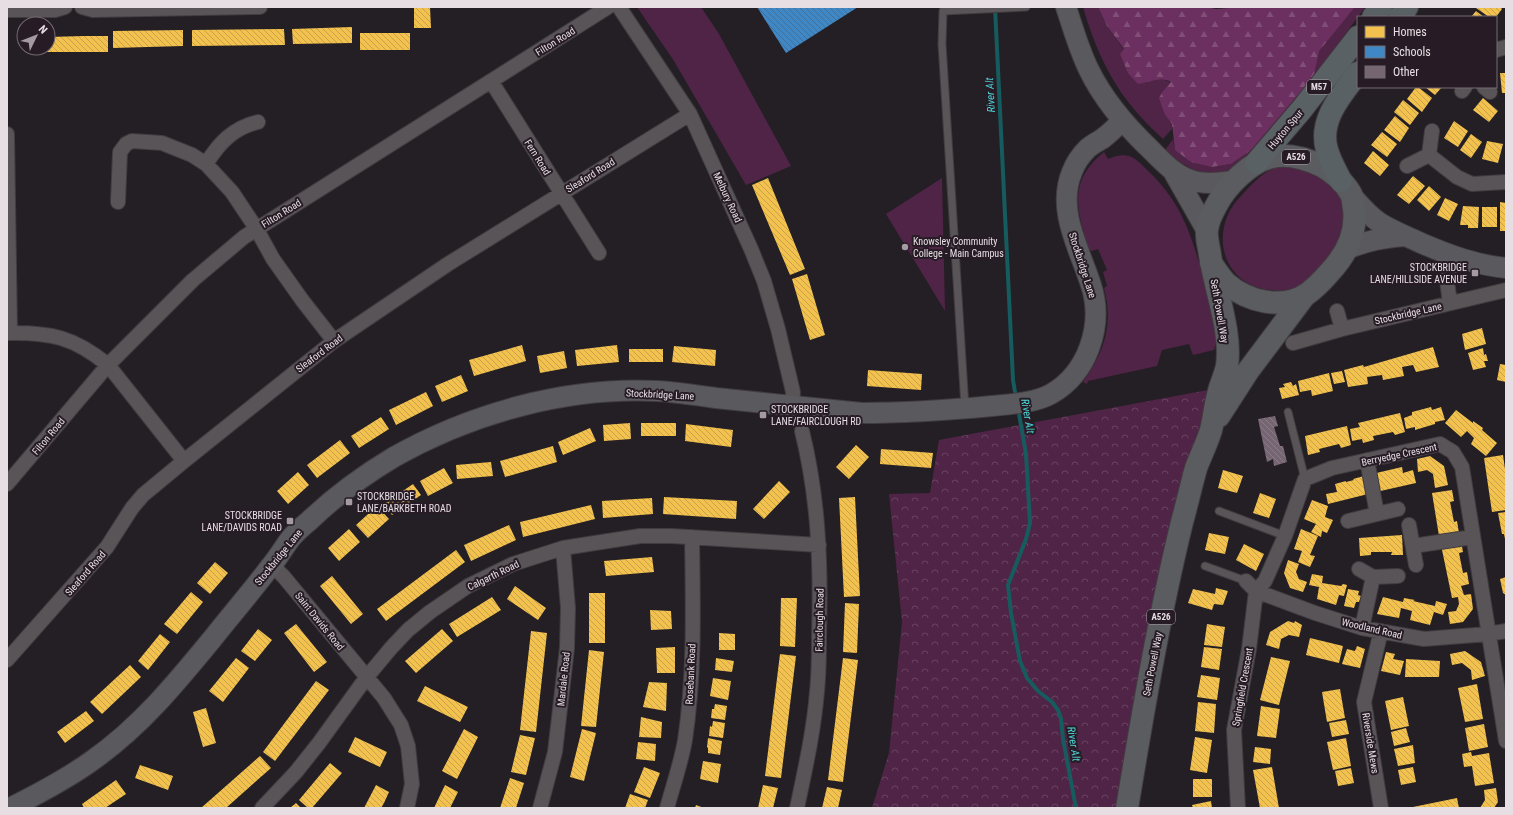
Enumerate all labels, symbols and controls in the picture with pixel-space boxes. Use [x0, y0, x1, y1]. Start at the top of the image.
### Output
north arrow [16, 16, 56, 56]
legend [1357, 16, 1497, 88]
text: N [36, 23, 50, 37]
street label: Filton Road [533, 25, 577, 58]
text: Homes [1393, 25, 1427, 39]
text: Schools [1393, 45, 1431, 59]
text: Other [1393, 65, 1419, 79]
water label: River Alt [983, 76, 998, 113]
road number: M57 [1307, 80, 1331, 94]
street label: Huyton Spur [1266, 107, 1305, 151]
street label: Fern Road [522, 138, 553, 177]
road number: A526 [1282, 150, 1310, 164]
street label: Sleaford Road [564, 156, 617, 195]
street label: Melbury Road [711, 170, 744, 224]
street label: Filton Road [259, 197, 303, 230]
street label: Stockbridge Lane [1067, 231, 1098, 300]
place label: Knowsley Community College - Main Campus [913, 236, 1004, 259]
marker: Knowsley Community College - Main Campus [900, 242, 910, 252]
place label: STOCKBRIDGE LANE/HILLSIDE AVENUE [1370, 262, 1467, 285]
marker: STOCKBRIDGE LANE/HILLSIDE AVENUE [1470, 268, 1480, 278]
street label: Seth Powell Way [1208, 278, 1231, 344]
street label: Stockbridge Lane [1374, 300, 1443, 327]
street label: Sleaford Road [294, 332, 345, 374]
street label: Stockbridge Lane [626, 387, 695, 402]
water label: River Alt [1018, 398, 1037, 435]
place label: STOCKBRIDGE LANE/FAIRCLOUGH RD [771, 404, 861, 427]
marker: STOCKBRIDGE LANE/FAIRCLOUGH RD [758, 410, 768, 420]
street label: Filton Road [30, 416, 67, 457]
street label: Berryedge Crescent [1360, 441, 1438, 468]
place label: STOCKBRIDGE LANE/BARKBETH ROAD [357, 491, 452, 514]
marker: STOCKBRIDGE LANE/BARKBETH ROAD [344, 497, 354, 507]
place label: STOCKBRIDGE LANE/DAVIDS ROAD [202, 510, 282, 533]
marker: STOCKBRIDGE LANE/DAVIDS ROAD [285, 516, 295, 526]
street label: Stockbridge Lane [253, 527, 304, 587]
street label: Sleaford Road [63, 549, 108, 598]
street label: Calgarth Road [466, 558, 521, 593]
street label: Fairclough Road [813, 588, 826, 652]
street label: Saint Davids Road [293, 590, 346, 652]
road number: A526 [1147, 610, 1175, 624]
street label: Woodland Road [1341, 616, 1403, 641]
street label: Seth Powell Way [1141, 631, 1164, 697]
street label: Rosebank Road [683, 643, 698, 705]
street label: Springfield Crescent [1230, 647, 1255, 727]
street label: Mardale Road [555, 651, 572, 707]
street label: Riverside Mews [1360, 712, 1381, 775]
water label: River Alt [1064, 726, 1083, 763]

